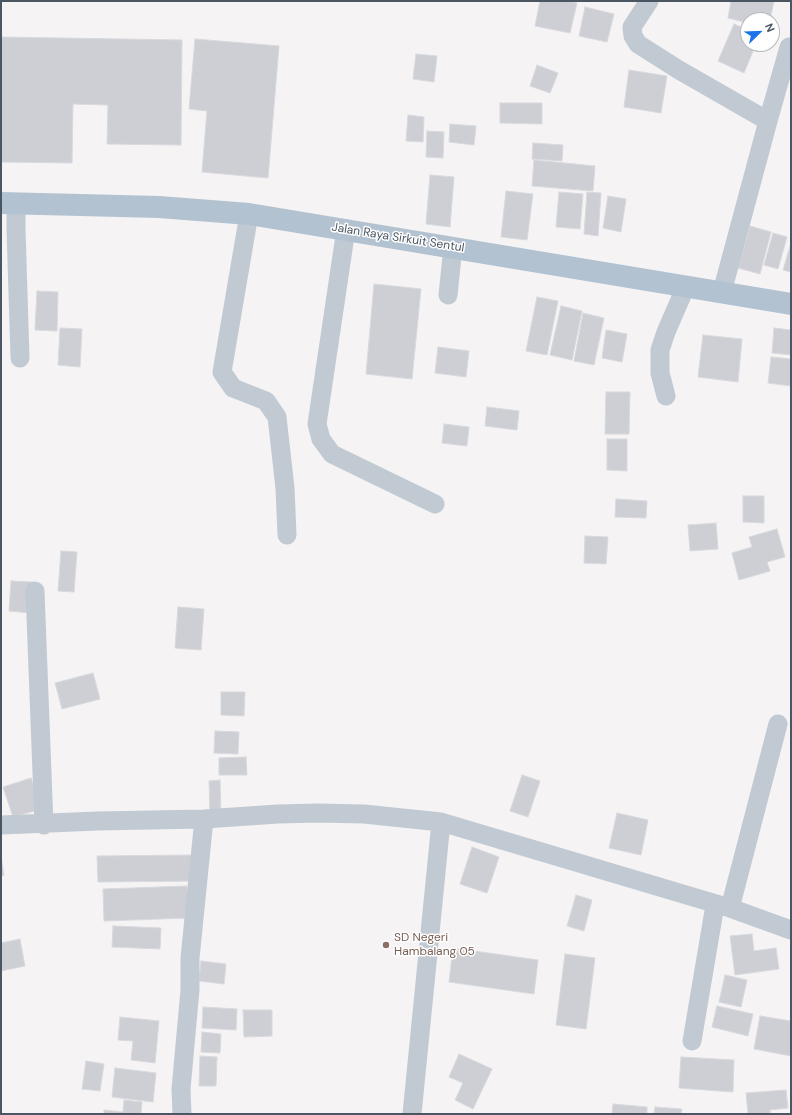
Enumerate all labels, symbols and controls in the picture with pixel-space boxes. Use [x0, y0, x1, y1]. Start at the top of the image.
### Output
north arrow [740, 12, 780, 52]
text: N [762, 21, 778, 34]
street label: Jalan Raya Sirkuit Sentul [331, 220, 465, 256]
place label: SD Negeri Hambalang 05 [394, 931, 475, 959]
marker: SD Negeri Hambalang 05 [381, 940, 391, 950]

